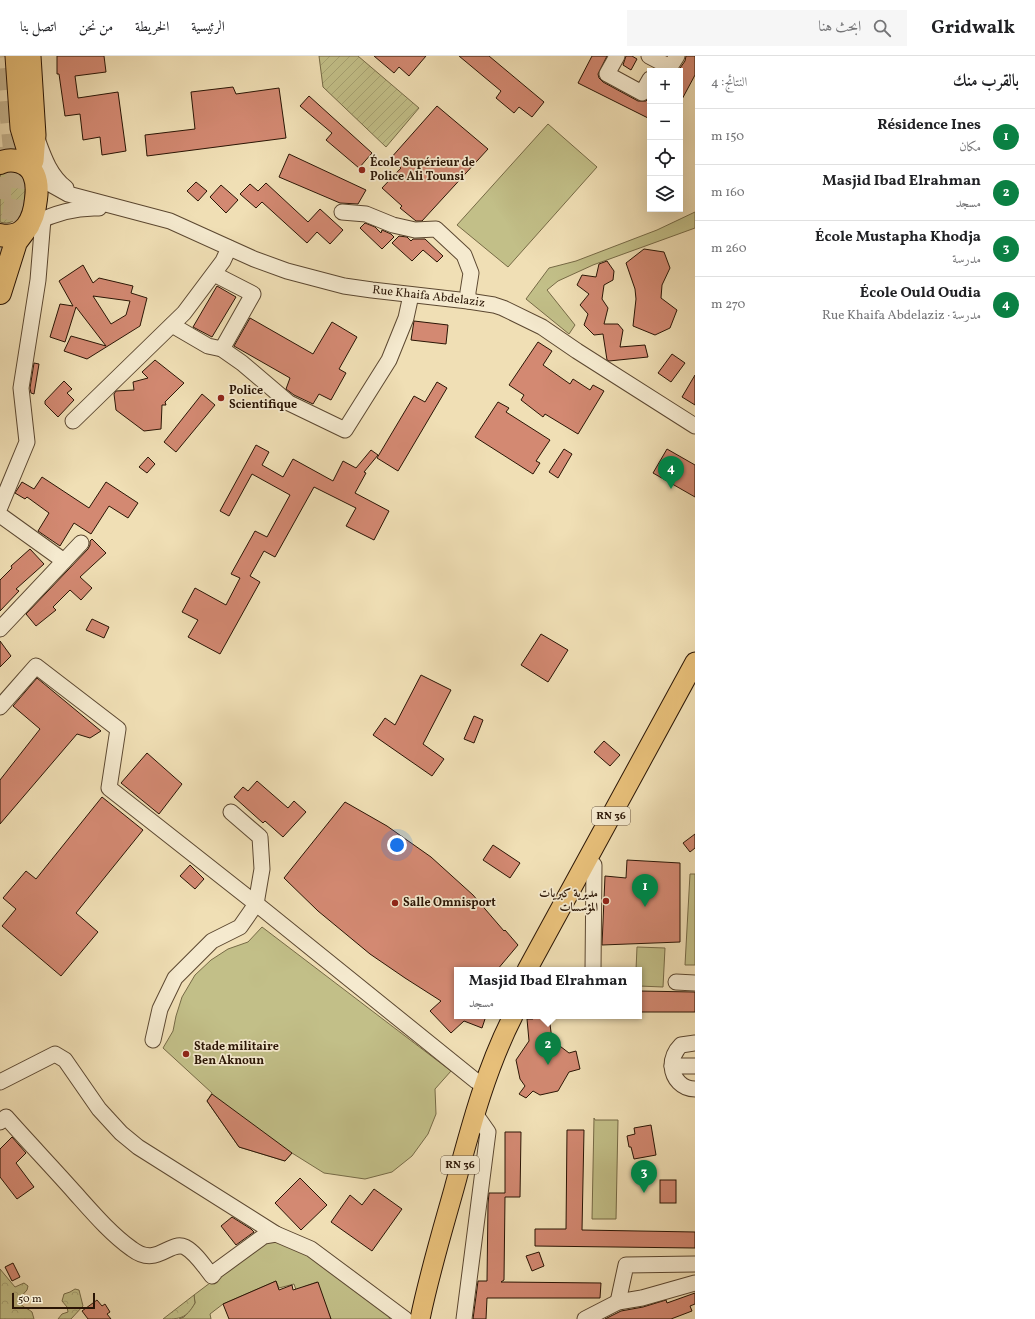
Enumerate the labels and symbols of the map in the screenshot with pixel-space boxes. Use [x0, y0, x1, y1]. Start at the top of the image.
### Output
place label: École Supérieur de Police Ali Tounsi [370, 154, 475, 185]
marker: École Supérieur de Police Ali Tounsi [357, 165, 367, 175]
street label: Rue Khaifa Abdelaziz [371, 282, 486, 311]
place label: Police Scientifique [229, 383, 297, 413]
marker: Police Scientifique [216, 393, 226, 403]
pin: 4 [658, 456, 684, 489]
road number: RN 36 [592, 807, 630, 825]
your location [387, 835, 407, 855]
pin: 1 [632, 874, 658, 907]
place label: مديرية كبريات المؤسسات [539, 886, 598, 916]
place label: Salle Omnisport [403, 895, 496, 911]
marker: مديرية كبريات المؤسسات [601, 896, 611, 906]
marker: Salle Omnisport [390, 898, 400, 908]
pin: 2 [535, 1032, 561, 1065]
place label: Stade militaire Ben Aknoun [194, 1039, 279, 1069]
marker: Stade militaire Ben Aknoun [181, 1049, 191, 1059]
road number: RN 36 [441, 1156, 479, 1174]
pin: 3 [631, 1160, 657, 1193]
scale bar [12, 1291, 95, 1310]

